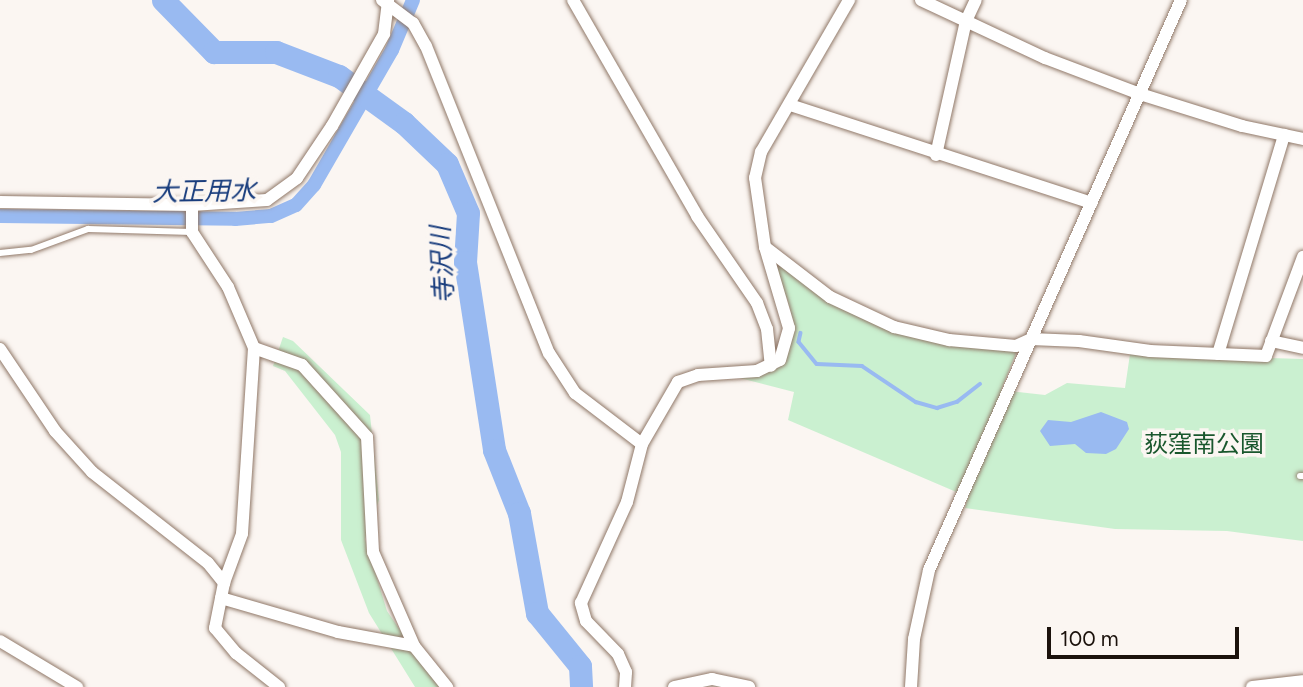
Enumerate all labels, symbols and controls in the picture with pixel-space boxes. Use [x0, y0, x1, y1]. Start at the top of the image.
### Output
water label: 大正用水 [152, 175, 256, 209]
water label: 寺沢川 [425, 225, 461, 305]
park label: 荻窪南公園 [1144, 430, 1264, 458]
scale bar [1051, 614, 1244, 658]
text: 100 m [1060, 626, 1119, 651]

